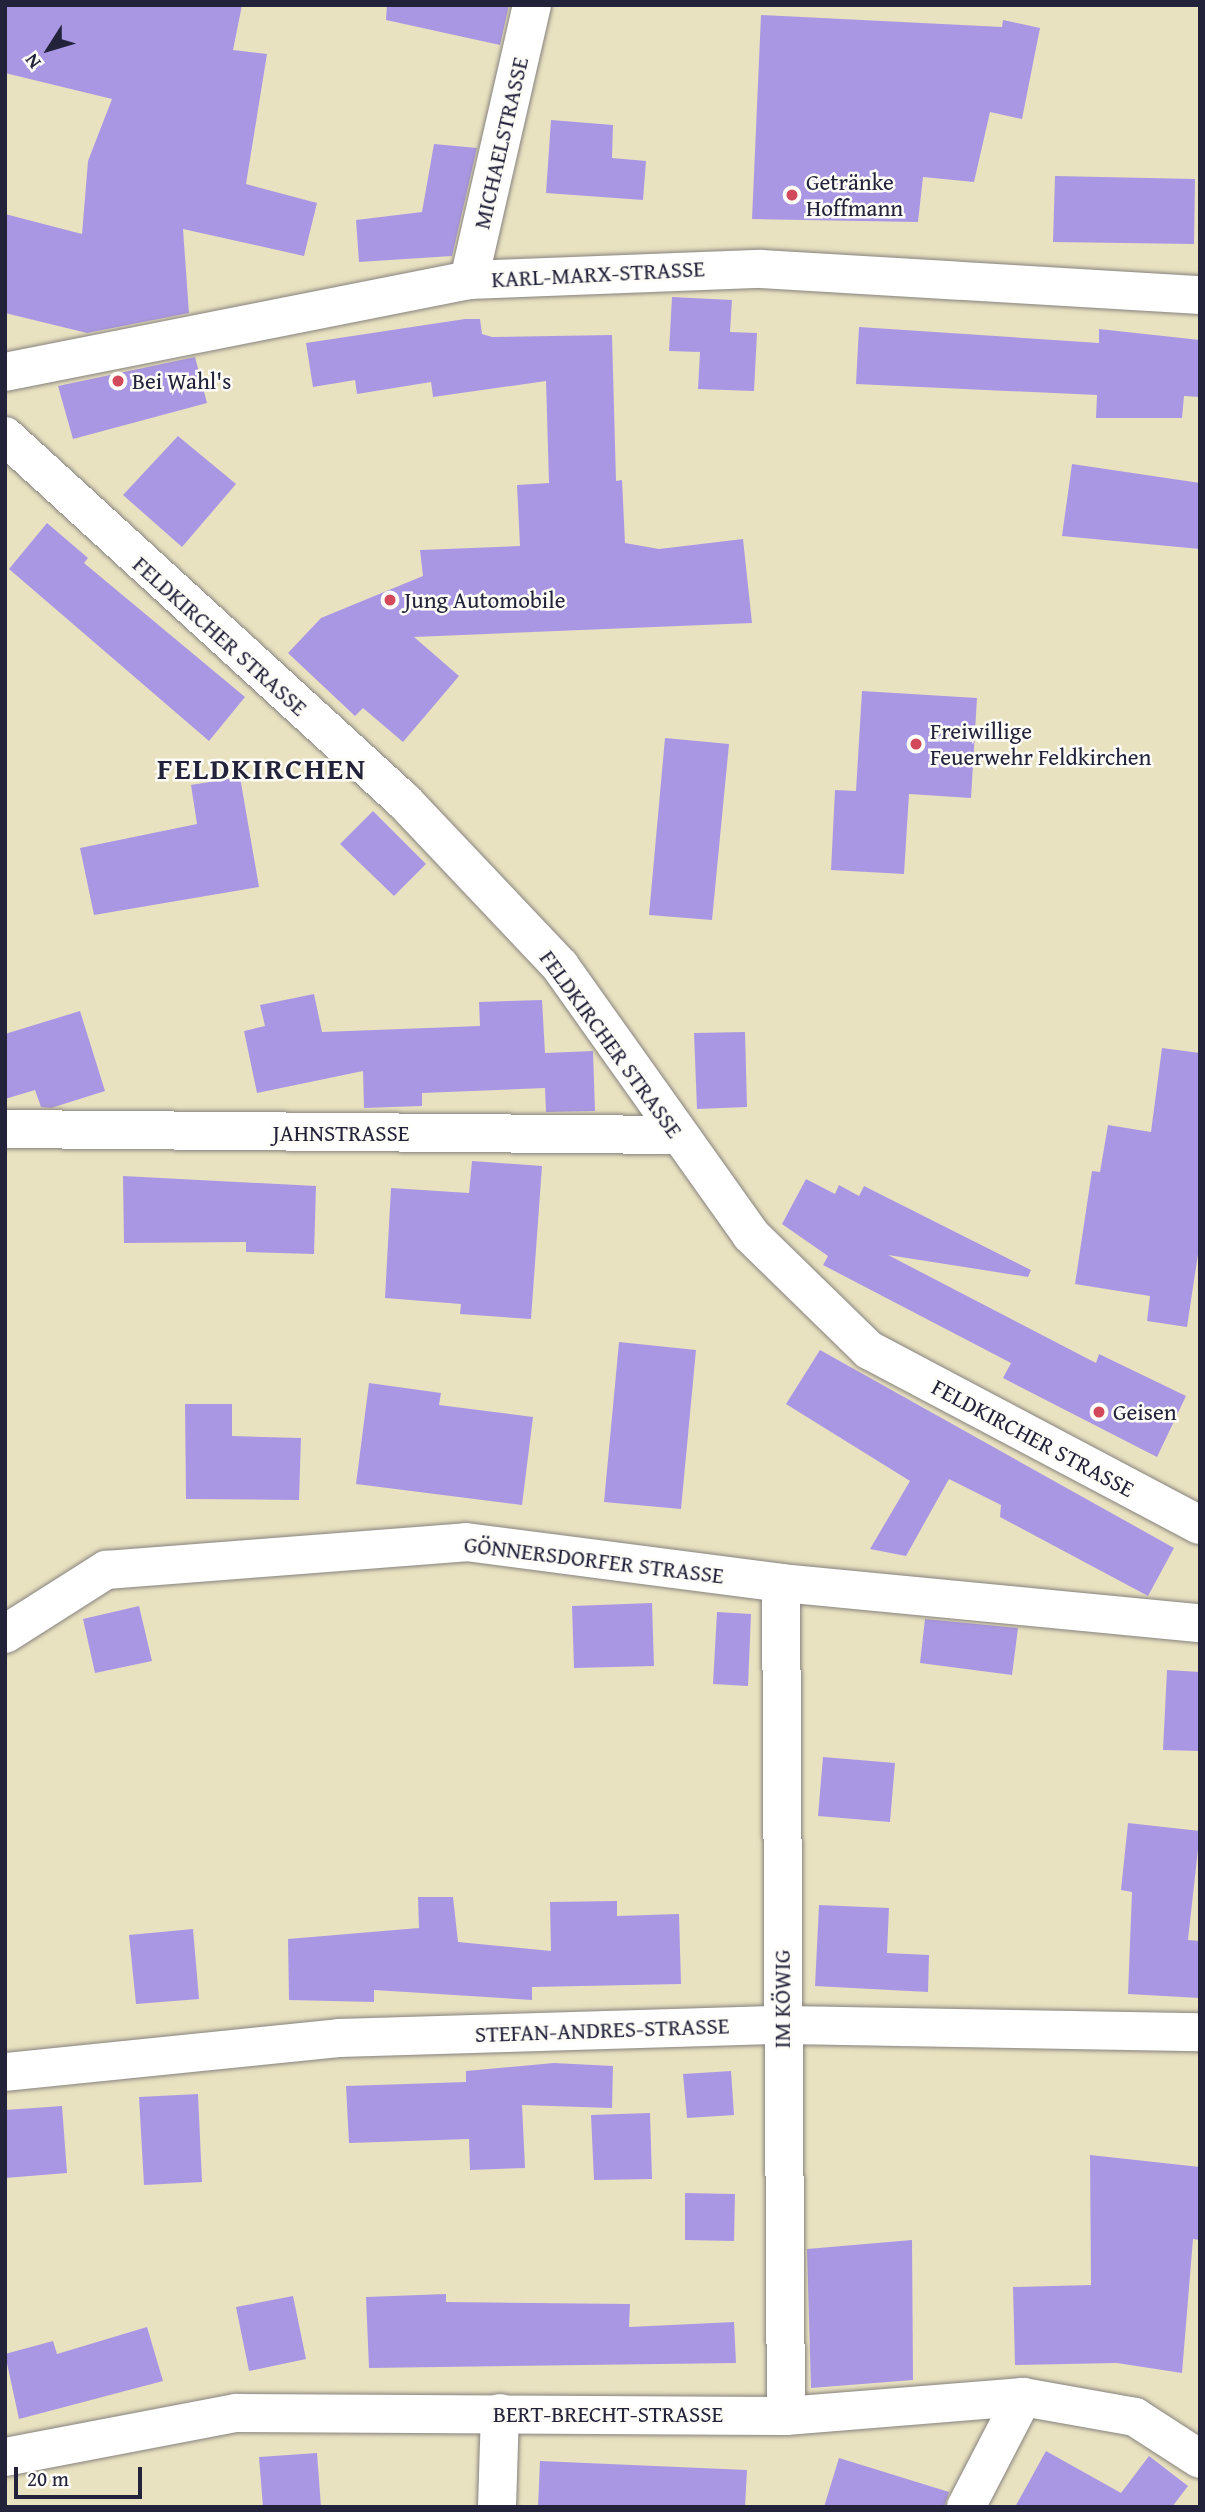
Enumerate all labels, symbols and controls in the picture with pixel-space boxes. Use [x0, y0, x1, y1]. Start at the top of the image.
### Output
north arrow [14, 14, 84, 84]
text: N [17, 48, 47, 75]
street label: MICHAELSTRASSE [468, 54, 534, 232]
place label: Getränke Hoffmann [806, 168, 903, 222]
marker: Getränke Hoffmann [784, 187, 800, 203]
street label: KARL-MARX-STRASSE [491, 255, 705, 293]
place label: Bei Wahl's [132, 367, 231, 395]
marker: Bei Wahl's [110, 373, 126, 389]
street label: FELDKIRCHER STRASSE [127, 550, 313, 722]
place label: Jung Automobile [404, 586, 565, 614]
marker: Jung Automobile [382, 592, 398, 608]
place label: Freiwillige Feuerwehr Feldkirchen [930, 717, 1152, 771]
marker: Freiwillige Feuerwehr Feldkirchen [908, 736, 924, 752]
district label: FELDKIRCHEN [158, 750, 366, 786]
street label: FELDKIRCHER STRASSE [534, 945, 688, 1143]
street label: JAHNSTRASSE [273, 1119, 409, 1147]
street label: FELDKIRCHER STRASSE [927, 1373, 1139, 1503]
place label: Geisen [1113, 1398, 1177, 1426]
marker: Geisen [1091, 1404, 1107, 1420]
street label: GÖNNERSDORFER STRASSE [463, 1530, 725, 1590]
street label: IM KÖWIG [768, 1950, 796, 2048]
street label: STEFAN-ANDRES-STRASSE [474, 2012, 730, 2048]
street label: BERT-BRECHT-STRASSE [493, 2400, 723, 2428]
scale bar [18, 2452, 145, 2496]
text: 20 m [27, 2463, 69, 2494]

